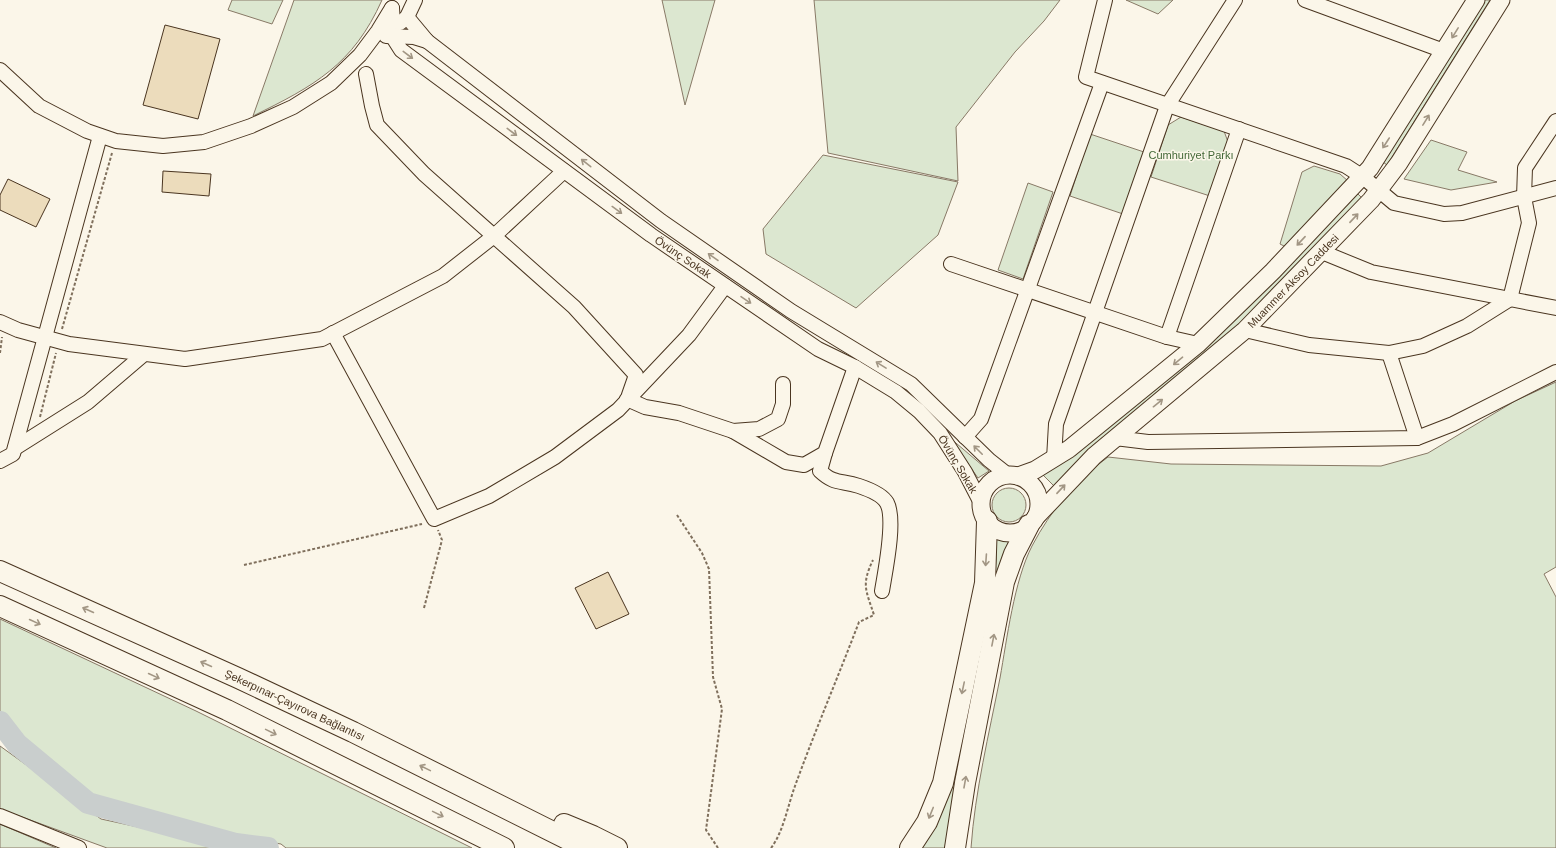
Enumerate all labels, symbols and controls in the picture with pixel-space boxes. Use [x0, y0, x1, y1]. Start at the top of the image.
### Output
one-way arrow [1451, 27, 1459, 38]
one-way arrow [402, 51, 413, 59]
one-way arrow [1422, 115, 1430, 126]
one-way arrow [506, 128, 517, 137]
one-way arrow [1382, 137, 1390, 148]
park label: Cumhuriyet Parkı [1149, 149, 1233, 161]
one-way arrow [580, 159, 591, 167]
one-way arrow [611, 205, 622, 214]
one-way arrow [1349, 213, 1359, 223]
street label: Muammer Aksoy Caddesi [1245, 232, 1341, 330]
street label: Övünç Sokak [653, 234, 714, 281]
one-way arrow [1297, 236, 1306, 247]
one-way arrow [708, 253, 719, 261]
one-way arrow [740, 296, 751, 304]
one-way arrow [1172, 356, 1183, 365]
one-way arrow [875, 361, 887, 369]
one-way arrow [1153, 398, 1164, 407]
street label: Övünç Sokak [936, 433, 980, 496]
one-way arrow [973, 445, 983, 455]
one-way arrow [1057, 484, 1066, 494]
one-way arrow [983, 553, 990, 566]
one-way arrow [82, 606, 94, 614]
one-way arrow [29, 619, 41, 626]
one-way arrow [989, 634, 997, 647]
one-way arrow [201, 660, 213, 667]
street label: Şekerpınar-Çayırova Bağlantısı [223, 667, 367, 743]
one-way arrow [147, 673, 159, 680]
one-way arrow [959, 681, 967, 694]
one-way arrow [265, 729, 277, 736]
one-way arrow [419, 764, 431, 771]
one-way arrow [961, 776, 969, 789]
one-way arrow [926, 807, 934, 819]
one-way arrow [431, 811, 443, 818]

